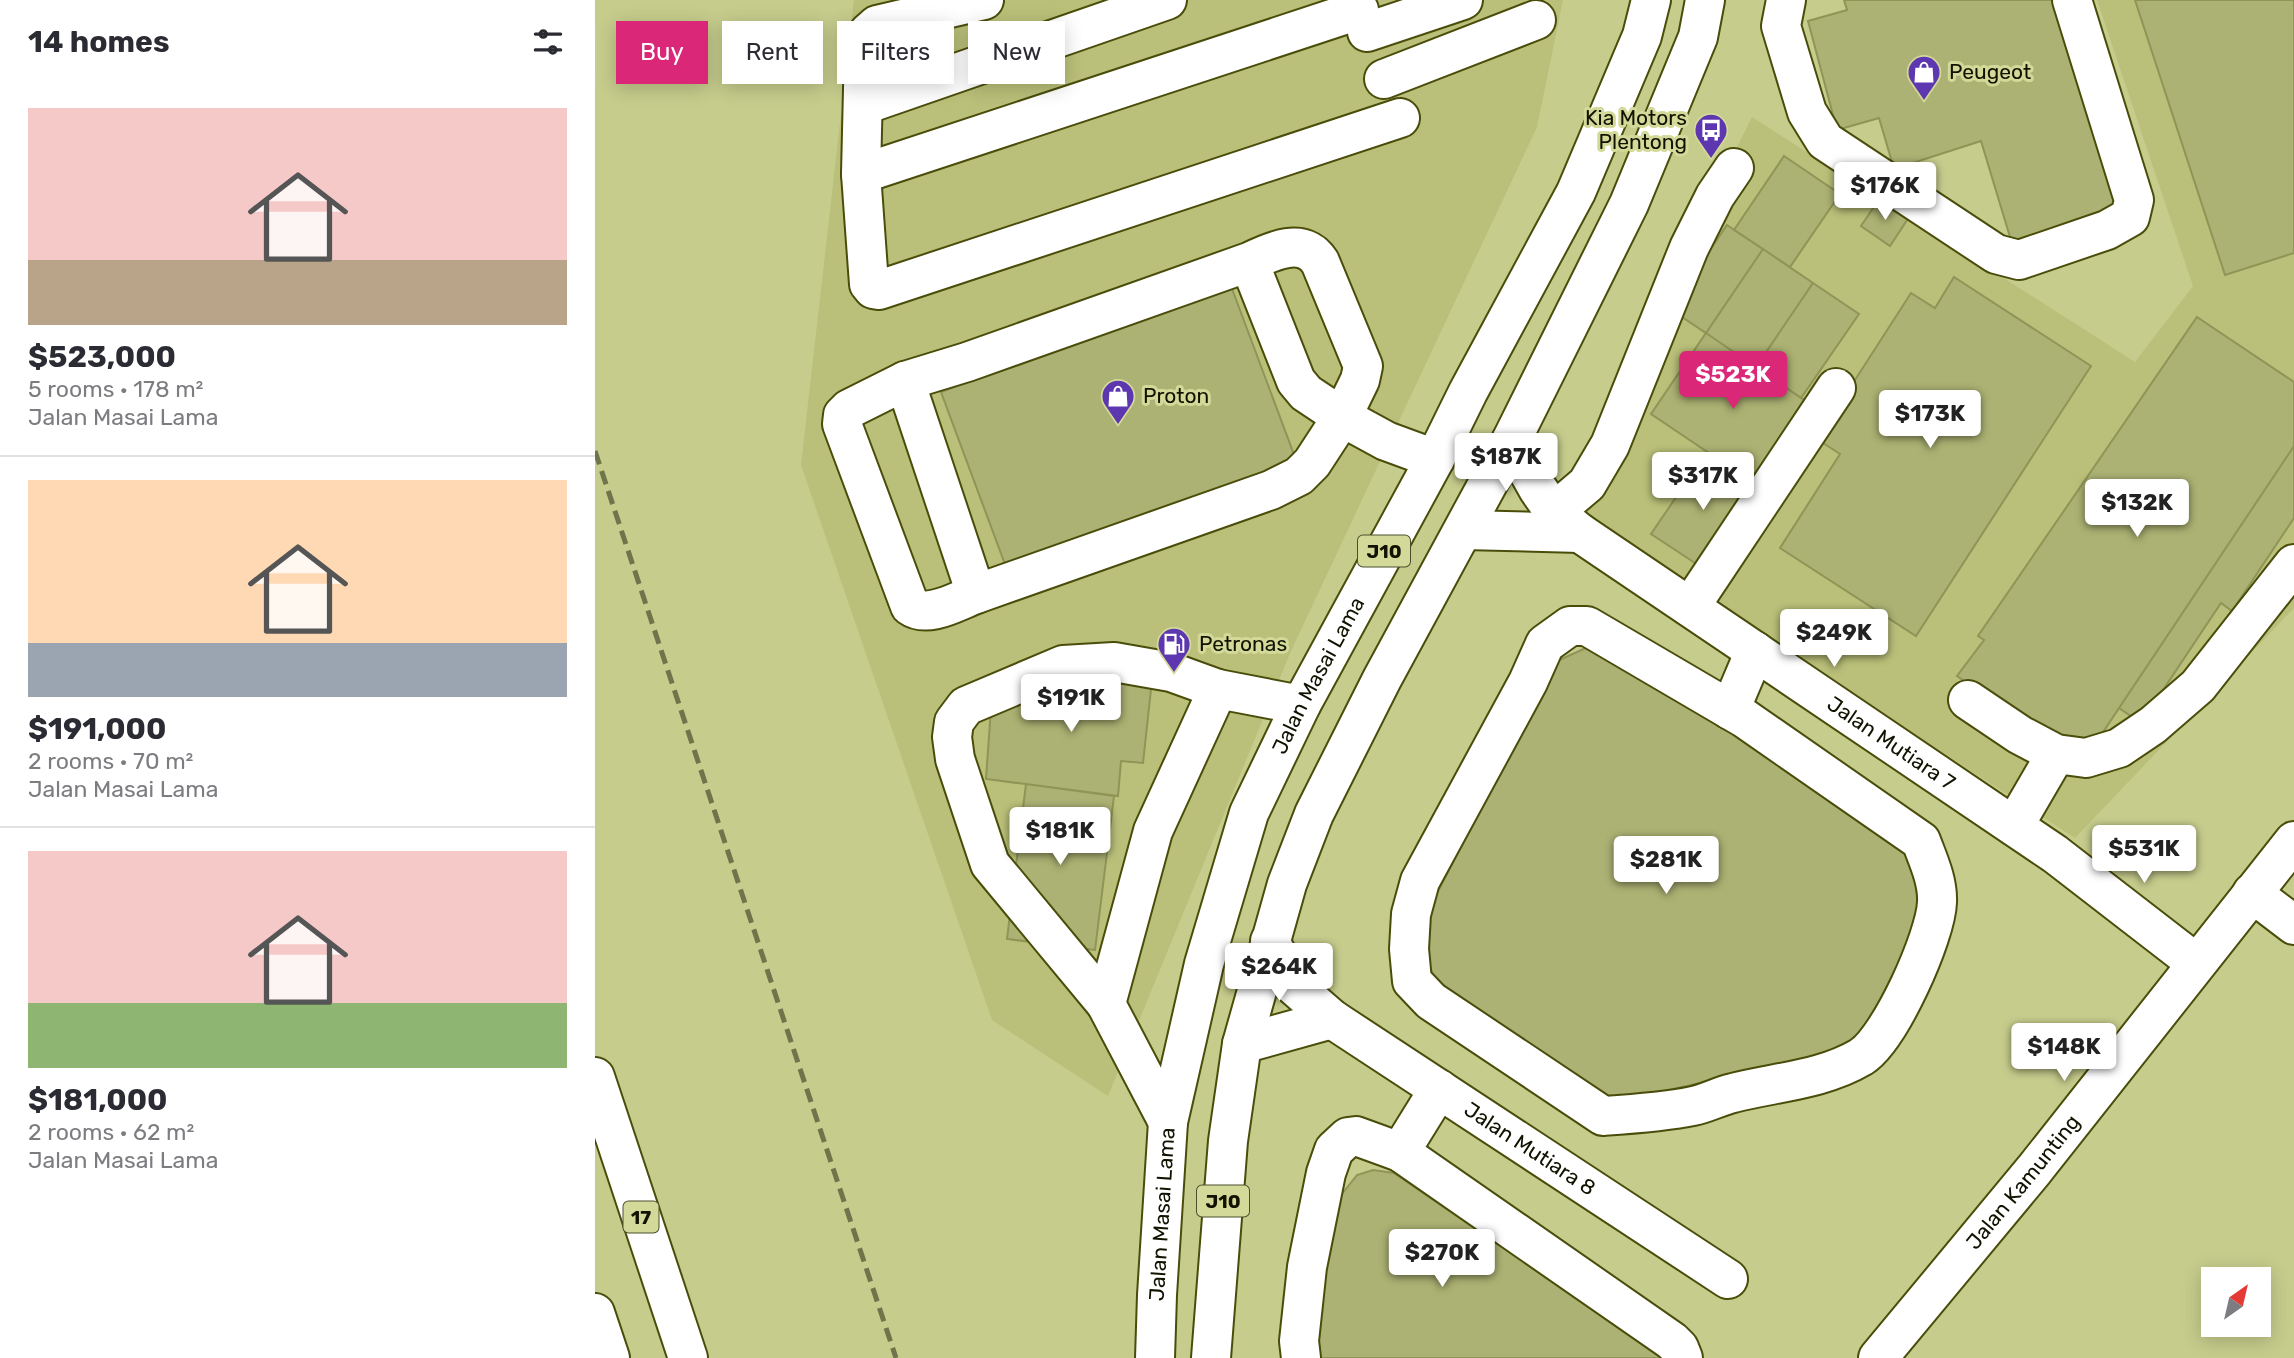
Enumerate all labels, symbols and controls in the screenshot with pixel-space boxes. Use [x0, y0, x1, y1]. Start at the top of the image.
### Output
chip: Buy [616, 21, 708, 84]
chip: Rent [722, 21, 823, 84]
chip: Filters [837, 21, 954, 84]
chip: New [968, 21, 1065, 84]
icon: filters [529, 23, 567, 61]
text: 14 homes [28, 24, 170, 60]
shop icon: Peugeot [1905, 53, 1943, 102]
place label: Peugeot [1949, 59, 2031, 84]
place label: Kia Motors Plentong [1585, 105, 1687, 154]
bus stop icon: Kia Motors Plentong [1692, 111, 1730, 160]
icon: home [235, 154, 361, 280]
pin: $176K [1836, 162, 1934, 222]
text: $176K [1850, 171, 1920, 199]
text: $523,000 [28, 339, 176, 375]
pin: $523K [1684, 352, 1782, 411]
text: $523K [1695, 360, 1771, 388]
text: 5 rooms · 178 m² [28, 375, 203, 403]
shop icon: Proton [1099, 377, 1137, 426]
place label: Proton [1143, 383, 1209, 408]
pin: $173K [1881, 391, 1979, 450]
text: $173K [1895, 399, 1965, 427]
text: Jalan Masai Lama [28, 403, 218, 431]
pin: $187K [1457, 434, 1555, 493]
text: $187K [1471, 442, 1541, 470]
pin: $317K [1654, 452, 1752, 512]
text: $317K [1668, 461, 1738, 489]
pin: $132K [2088, 480, 2186, 539]
text: $132K [2101, 488, 2173, 516]
icon: home [235, 526, 361, 652]
road number: J10 [1358, 536, 1410, 566]
street label: Jalan Masai Lama [1266, 592, 1369, 758]
pin: $249K [1785, 610, 1883, 669]
text: $249K [1796, 618, 1872, 646]
fuel station icon: Petronas [1155, 625, 1193, 674]
place label: Petronas [1199, 631, 1287, 656]
pin: $191K [1022, 674, 1120, 734]
text: $191K [1037, 683, 1105, 711]
street label: Jalan Mutiara 7 [1823, 691, 1960, 795]
text: $191,000 [28, 711, 166, 747]
text: 2 rooms · 70 m² [28, 747, 193, 775]
text: Jalan Masai Lama [28, 775, 218, 803]
pin: $181K [1011, 808, 1109, 867]
text: $181K [1025, 816, 1095, 844]
pin: $531K [2095, 826, 2193, 885]
text: $531K [2108, 834, 2180, 862]
pin: $281K [1617, 836, 1715, 896]
text: $281K [1630, 845, 1702, 873]
icon: home [235, 897, 361, 1023]
pin: $264K [1230, 944, 1328, 1003]
text: $264K [1241, 952, 1317, 980]
pin: $148K [2015, 1024, 2113, 1083]
text: $148K [2027, 1032, 2101, 1060]
text: $181,000 [28, 1082, 168, 1118]
street label: Jalan Mutiara 8 [1460, 1096, 1600, 1200]
street label: Jalan Kamunting [1961, 1110, 2085, 1254]
text: 2 rooms · 62 m² [28, 1118, 194, 1146]
street label: Jalan Masai Lama [1144, 1127, 1180, 1302]
text: Jalan Masai Lama [28, 1146, 218, 1174]
road number: J10 [1197, 1186, 1249, 1217]
road number: 17 [623, 1202, 659, 1232]
pin: $270K [1393, 1230, 1491, 1289]
text: $270K [1405, 1238, 1479, 1266]
north arrow [2201, 1267, 2271, 1337]
map controls [2201, 1267, 2271, 1337]

